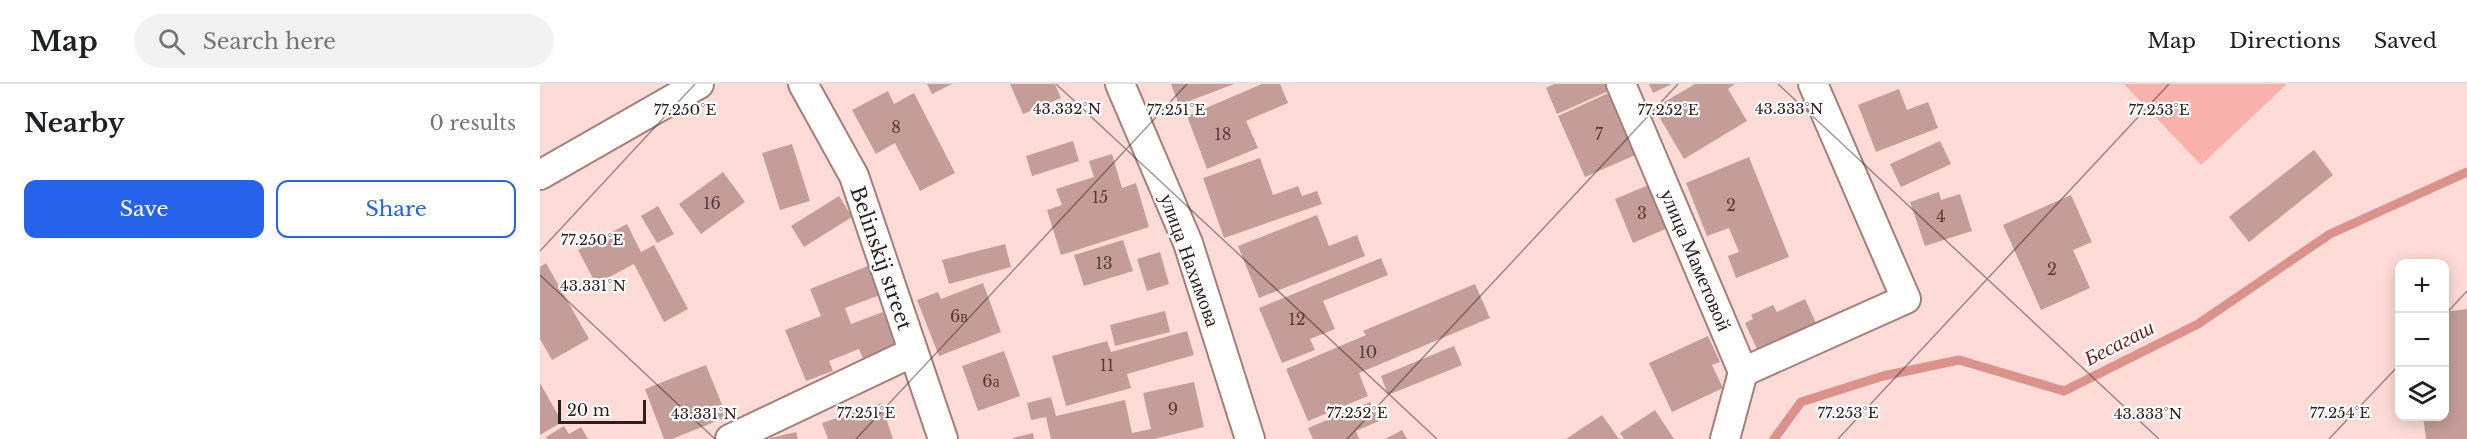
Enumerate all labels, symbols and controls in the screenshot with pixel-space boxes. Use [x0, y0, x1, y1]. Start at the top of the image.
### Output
search box [134, 14, 554, 68]
text: Map [30, 24, 98, 59]
icon: search [155, 25, 188, 58]
text: Search here [203, 28, 336, 55]
text: Map [2147, 28, 2196, 54]
text: Directions [2229, 28, 2341, 54]
text: Saved [2374, 28, 2437, 54]
text: 43.332°N [1033, 99, 1101, 118]
text: 43.333°N [1755, 99, 1823, 118]
text: 77.250°E [654, 100, 716, 119]
text: 77.251°E [1147, 100, 1205, 119]
text: 77.252°E [1637, 100, 1699, 119]
text: 77.253°E [2128, 100, 2190, 119]
text: Nearby [24, 107, 125, 139]
text: 0 results [430, 111, 516, 135]
house number: 8 [891, 117, 901, 137]
house number: 18 [1215, 124, 1231, 144]
house number: 7 [1595, 124, 1604, 144]
button: Save [24, 180, 264, 238]
button: Share [276, 180, 516, 238]
street label: Belinskij street [845, 183, 917, 333]
street label: улица Маметовой [1655, 185, 1737, 335]
house number: 15 [1092, 187, 1108, 207]
street label: улица Нахимова [1155, 190, 1225, 330]
house number: 16 [703, 193, 721, 213]
house number: 2 [1726, 195, 1736, 215]
house number: 3 [1637, 203, 1647, 223]
house number: 4 [1936, 206, 1946, 226]
text: 77.250°E [561, 230, 623, 249]
house number: 13 [1096, 253, 1113, 273]
house number: 2 [2047, 259, 2057, 279]
map controls [2395, 259, 2449, 421]
button: + [2395, 259, 2449, 313]
text: 43.331°N [560, 276, 626, 295]
house number: 6в [950, 306, 968, 326]
house number: 12 [1289, 309, 1306, 329]
button: − [2395, 313, 2449, 367]
water label: Бесагаш [2079, 314, 2159, 372]
house number: 10 [1359, 342, 1377, 362]
house number: 11 [1100, 355, 1114, 375]
button: layers [2395, 367, 2449, 421]
house number: 6а [982, 371, 1000, 391]
scale bar [558, 397, 646, 424]
house number: 9 [1168, 399, 1178, 419]
text: 20 m [567, 400, 610, 420]
text: 77.251°E [837, 403, 895, 422]
text: 77.252°E [1326, 403, 1388, 422]
text: 77.253°E [1817, 403, 1879, 422]
text: 77.254°E [2310, 403, 2370, 422]
text: 43.331°N [671, 404, 737, 423]
text: 43.333°N [2114, 404, 2182, 423]

